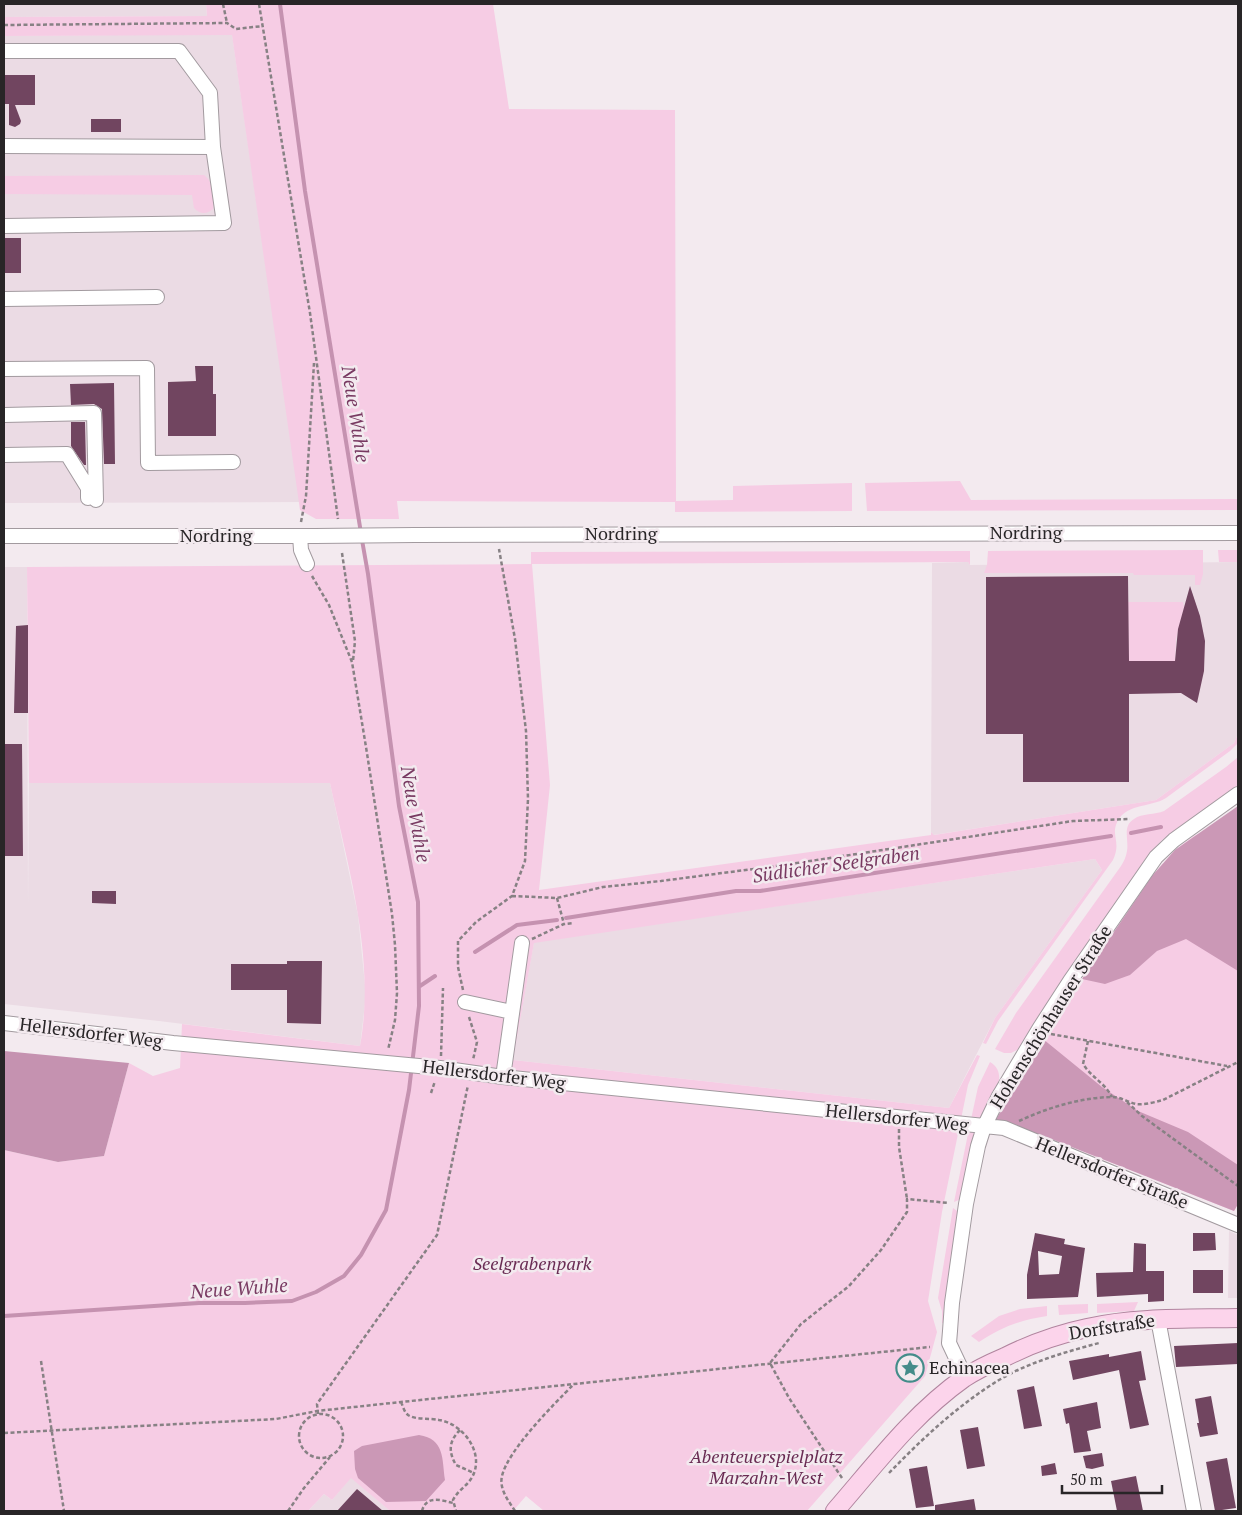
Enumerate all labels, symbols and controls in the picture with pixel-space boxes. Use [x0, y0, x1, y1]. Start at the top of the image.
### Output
water label: Neue Wuhle [336, 363, 377, 464]
street label: Nordring [990, 520, 1063, 544]
street label: Nordring [585, 521, 658, 545]
street label: Nordring [180, 523, 253, 547]
water label: Neue Wuhle [396, 763, 437, 864]
water label: Südlicher Seelgraben [751, 839, 921, 888]
street label: Hohenschönhauser Straße [984, 920, 1116, 1113]
street label: Hellersdorfer Weg [18, 1011, 165, 1053]
street label: Hellersdorfer Weg [421, 1053, 568, 1095]
street label: Hellersdorfer Weg [824, 1098, 970, 1137]
street label: Hellersdorfer Straße [1032, 1130, 1192, 1214]
park label: Seelgrabenpark [473, 1251, 592, 1275]
water label: Neue Wuhle [189, 1272, 289, 1303]
street label: Dorfstraße [1067, 1307, 1157, 1345]
place icon: Echinacea [895, 1353, 925, 1383]
place label: Echinacea [929, 1355, 1010, 1379]
park label: Abenteuerspielplatz Marzahn-West [689, 1444, 843, 1489]
scale bar [1062, 1462, 1162, 1494]
text: 50 m [1070, 1469, 1103, 1489]

